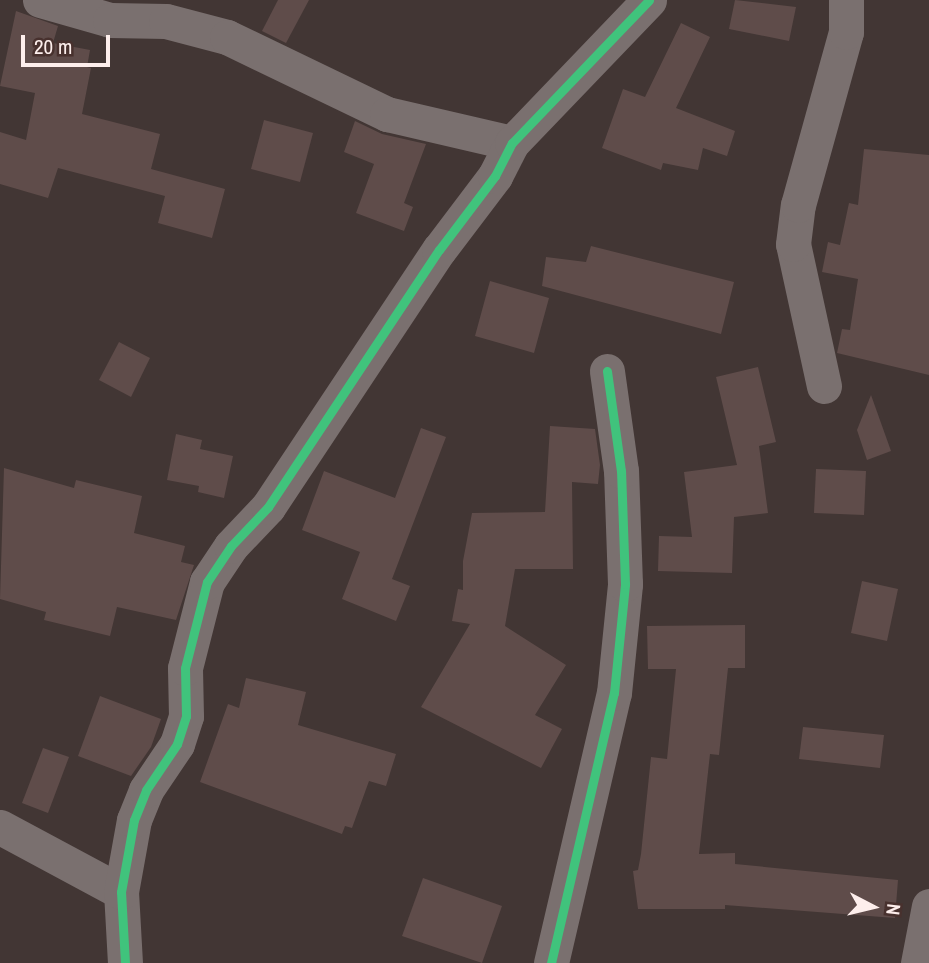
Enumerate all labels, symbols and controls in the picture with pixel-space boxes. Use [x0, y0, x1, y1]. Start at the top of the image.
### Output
scale bar [24, 21, 114, 65]
text: 20 m [34, 32, 72, 61]
north arrow [838, 872, 908, 942]
text: N [880, 902, 907, 917]

